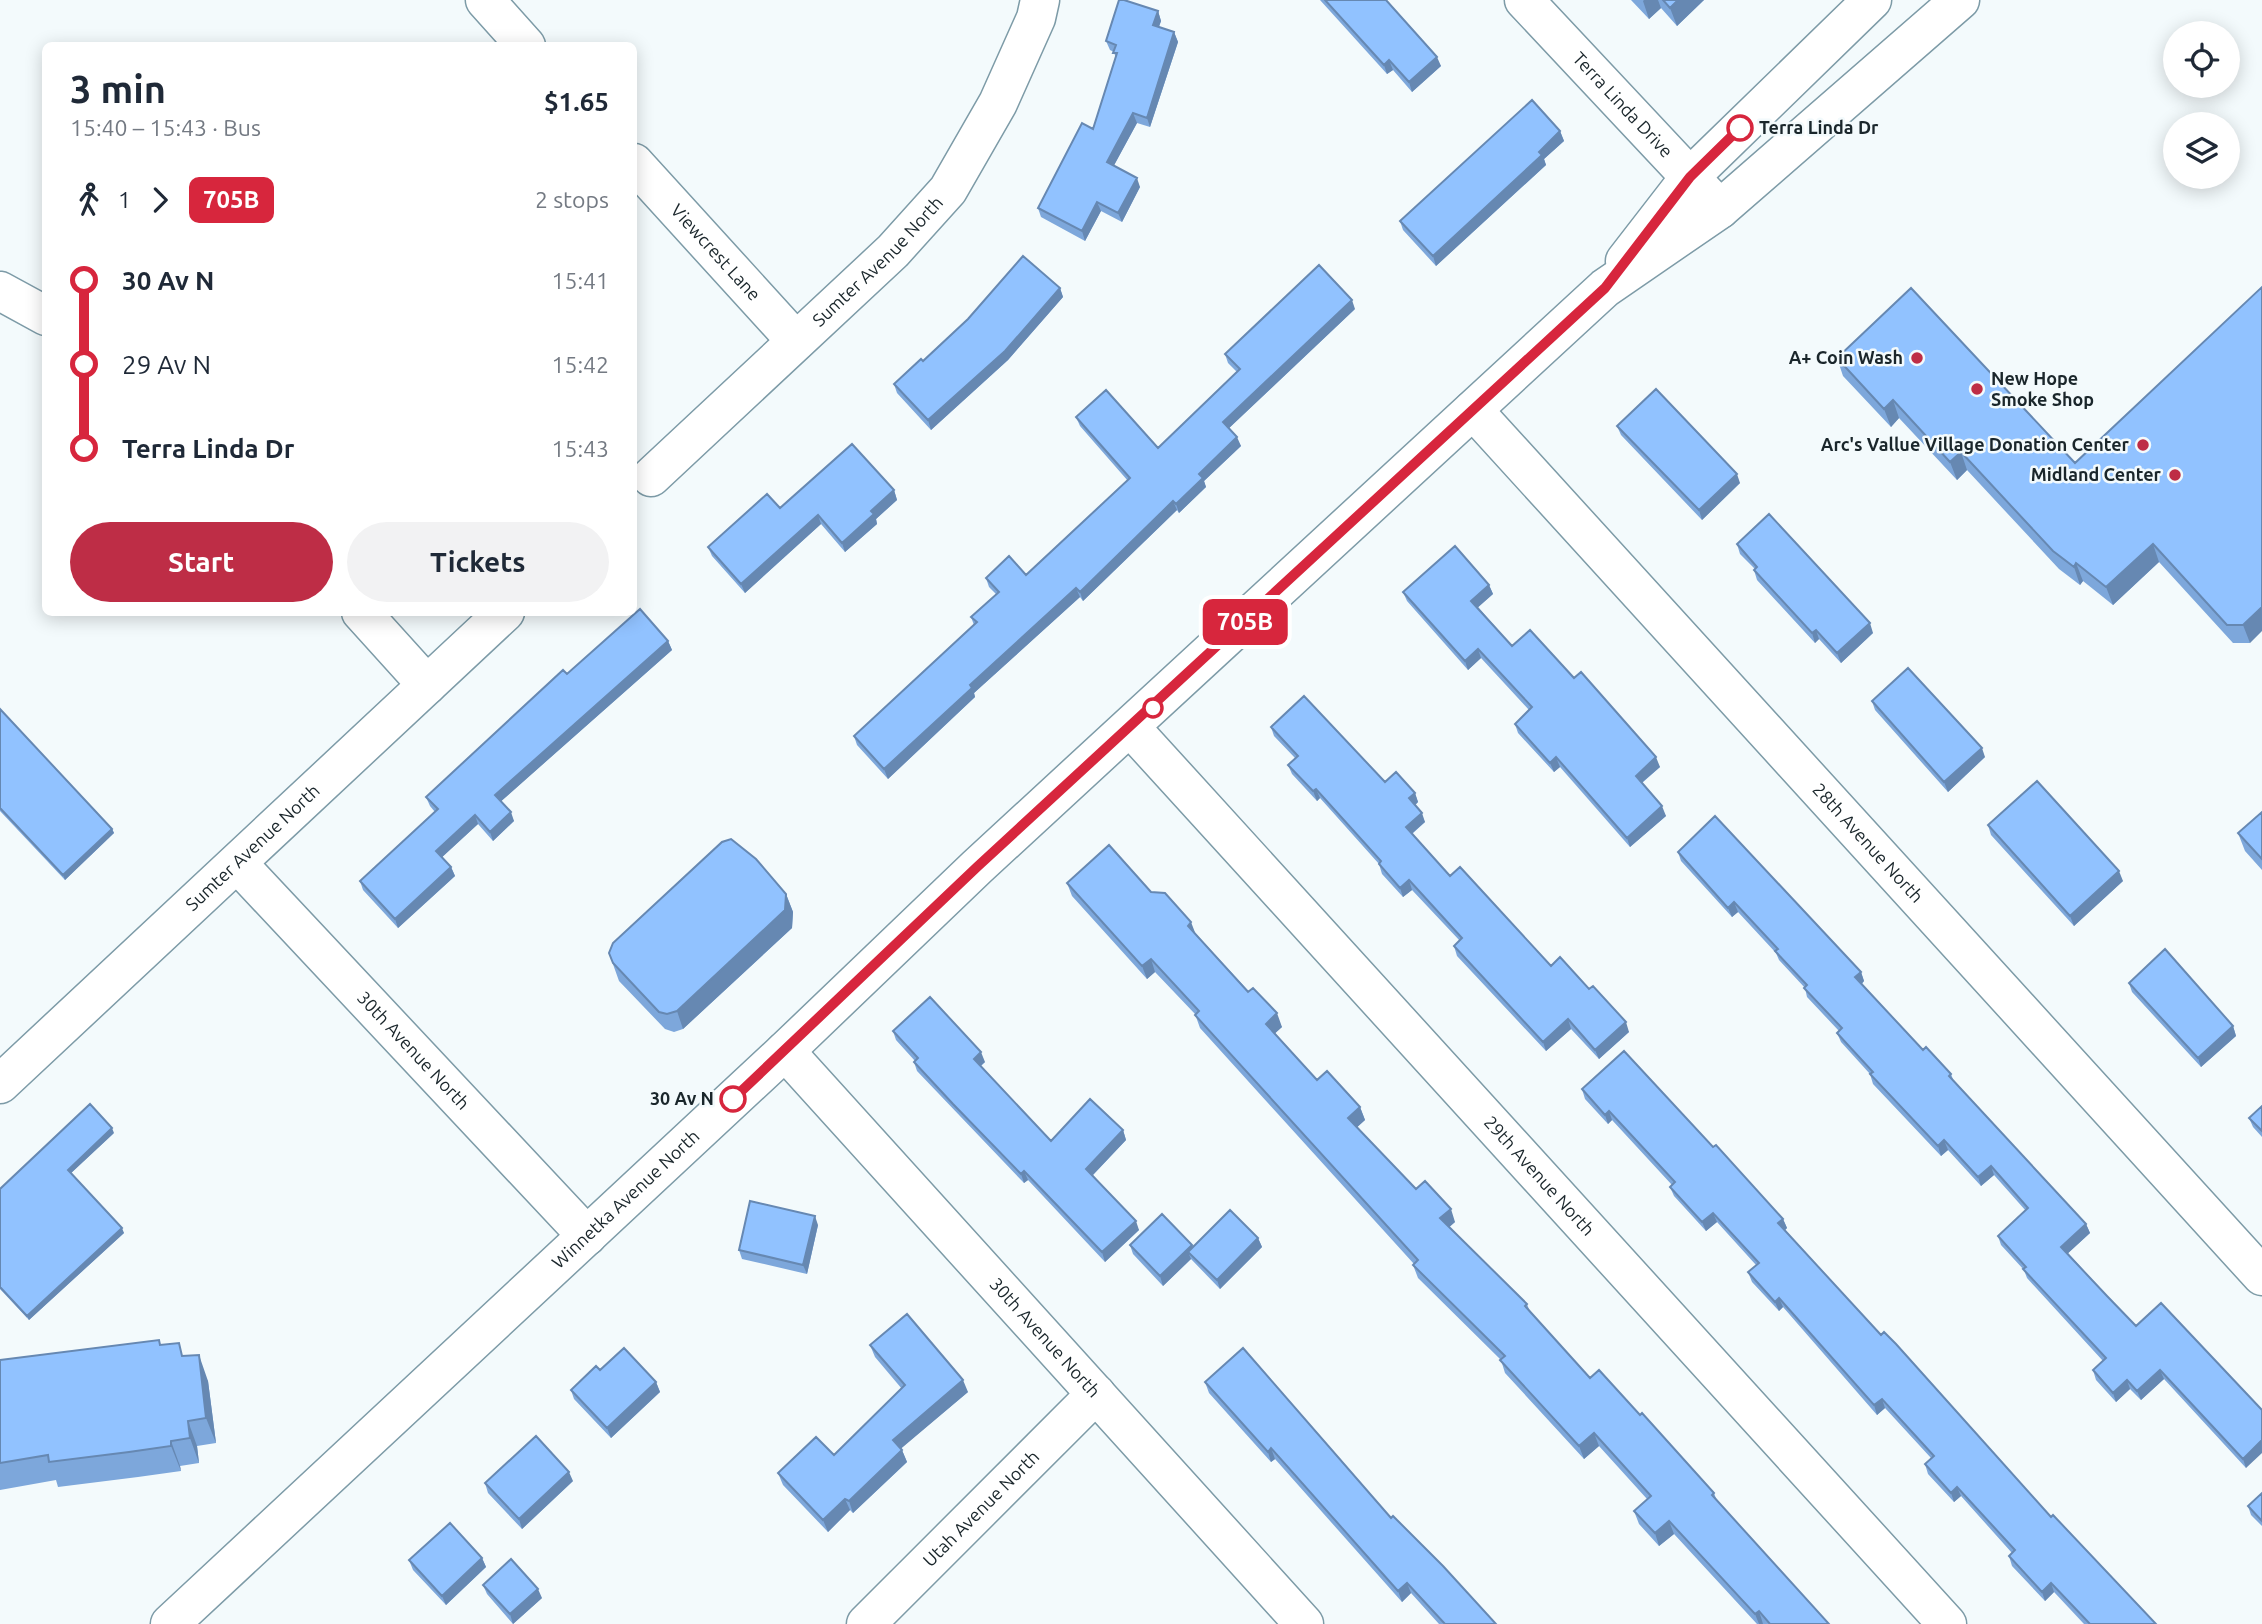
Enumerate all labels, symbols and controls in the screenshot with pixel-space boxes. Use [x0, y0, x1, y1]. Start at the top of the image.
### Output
map controls [2163, 21, 2240, 189]
button: locate [2163, 21, 2240, 98]
street label: Terra Linda Drive [1569, 48, 1677, 161]
text: 3 min [70, 68, 166, 110]
text: $1.65 [544, 87, 609, 116]
button: layers [2163, 112, 2240, 189]
text: 15:40 – 15:43 · Bus [70, 115, 261, 140]
marker: Terra Linda Dr [1727, 115, 1753, 141]
place label: Terra Linda Dr [1759, 117, 1879, 137]
icon: walk [70, 181, 108, 219]
icon: forward [141, 181, 179, 219]
text: 705B [203, 186, 260, 213]
text: 1 [118, 187, 131, 212]
text: 2 stops [535, 187, 609, 212]
street label: Sumter Avenue North [808, 192, 946, 330]
street label: Viewcrest Lane [667, 200, 765, 304]
text: 30 Av N [122, 266, 214, 295]
text: 15:41 [551, 268, 609, 293]
place label: A+ Coin Wash [1789, 347, 1903, 367]
text: 29 Av N [122, 350, 211, 379]
marker: A+ Coin Wash [1909, 350, 1925, 366]
text: 15:42 [551, 352, 609, 377]
place label: New Hope Smoke Shop [1991, 368, 2094, 409]
marker: New Hope Smoke Shop [1969, 381, 1985, 397]
text: Terra Linda Dr [122, 434, 294, 463]
place label: Arc's Vallue Village Donation Center [1821, 434, 2130, 454]
text: 15:43 [551, 436, 609, 461]
marker: Arc's Vallue Village Donation Center [2135, 437, 2151, 453]
place label: Midland Center [2031, 464, 2162, 484]
marker: Midland Center [2167, 467, 2183, 483]
button: Start [70, 522, 333, 602]
button: Tickets [347, 522, 609, 602]
line badge: 705B [1196, 599, 1294, 645]
text: 705B [1217, 608, 1273, 635]
unlabelled marker [1143, 698, 1163, 718]
street label: 28th Avenue North [1809, 779, 1928, 906]
street label: Sumter Avenue North [181, 780, 323, 914]
street label: 30th Avenue North [354, 987, 474, 1113]
marker: 30 Av N [720, 1086, 746, 1112]
place label: 30 Av N [650, 1088, 714, 1108]
street label: 29th Avenue North [1480, 1112, 1599, 1239]
street label: Winnetka Avenue North [547, 1125, 703, 1272]
street label: 30th Avenue North [986, 1273, 1105, 1401]
street label: Utah Avenue North [919, 1446, 1043, 1570]

